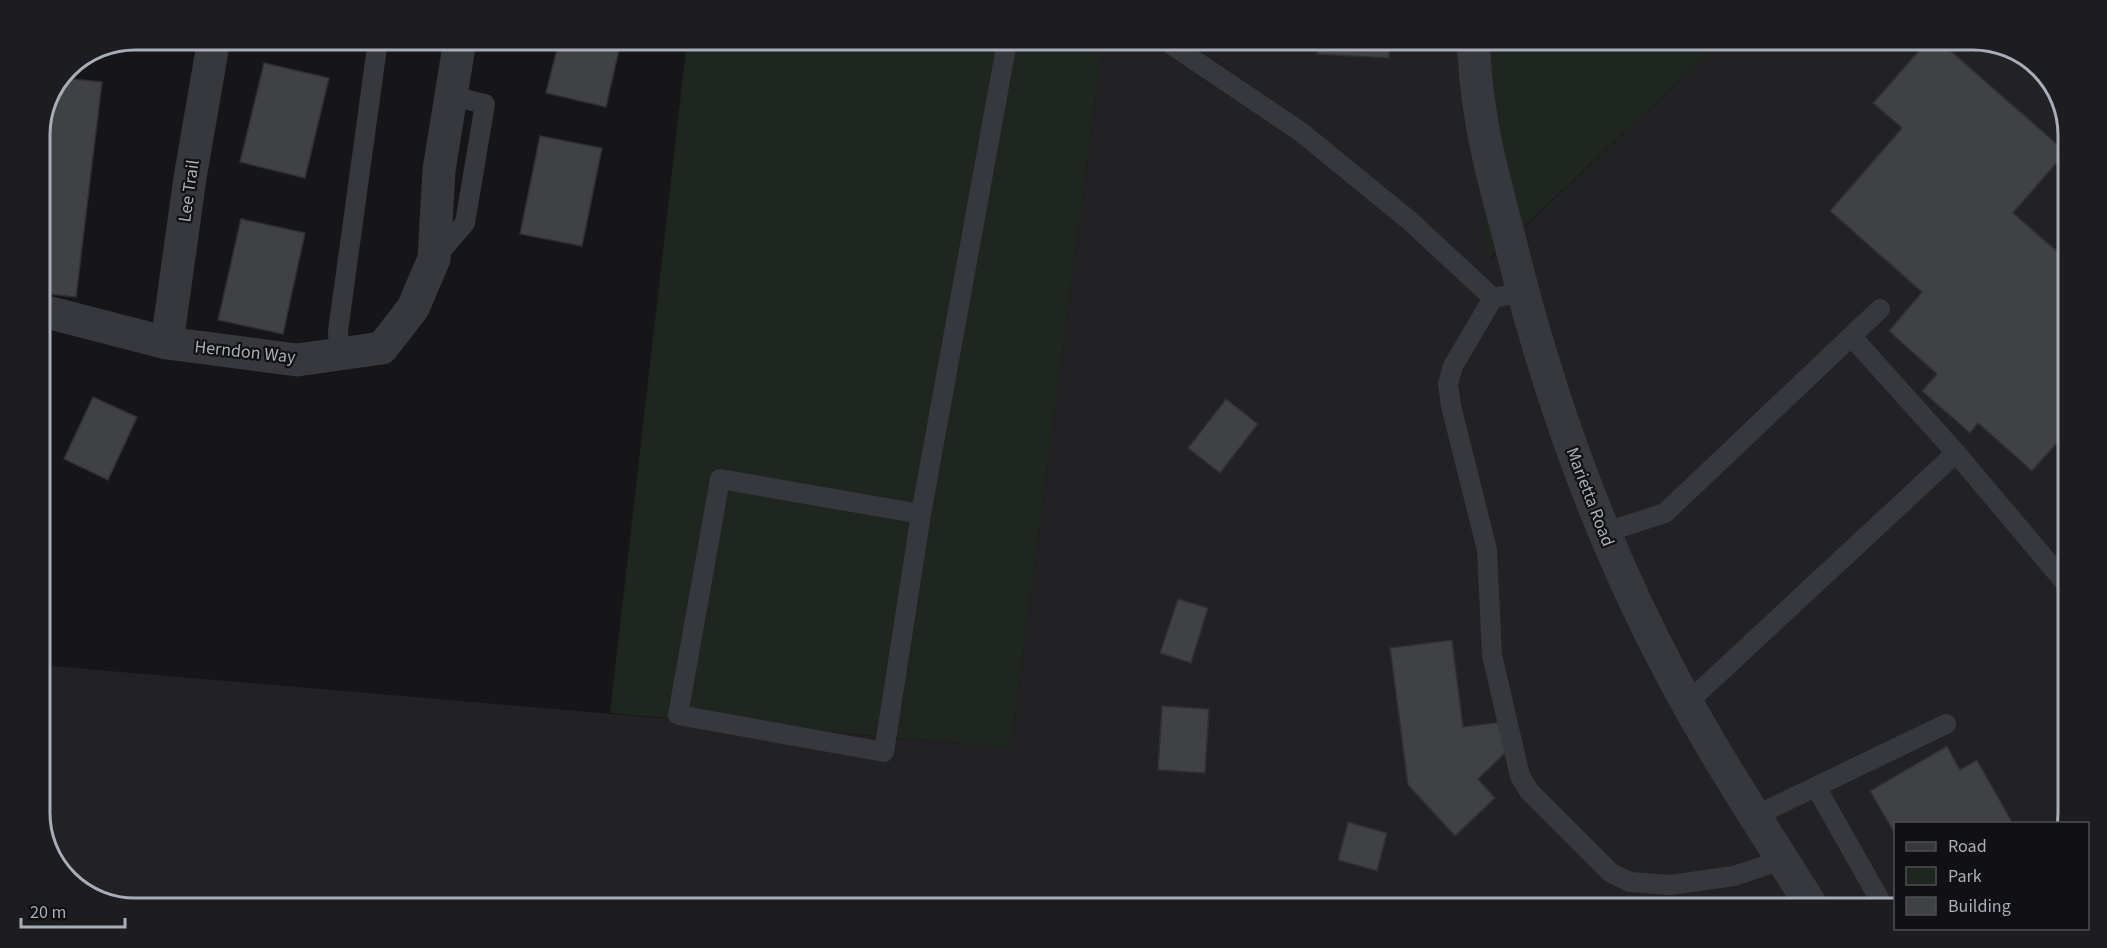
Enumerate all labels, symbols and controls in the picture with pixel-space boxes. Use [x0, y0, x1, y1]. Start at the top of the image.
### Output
street label: Lee Trail [172, 158, 206, 224]
street label: Herndon Way [193, 334, 297, 370]
street label: Marietta Road [1560, 444, 1620, 550]
legend [1894, 822, 2089, 930]
text: Road [1948, 834, 1987, 859]
text: Park [1948, 864, 1982, 889]
scale bar [21, 891, 124, 929]
text: Building [1948, 894, 2011, 919]
text: 20 m [30, 900, 66, 925]

